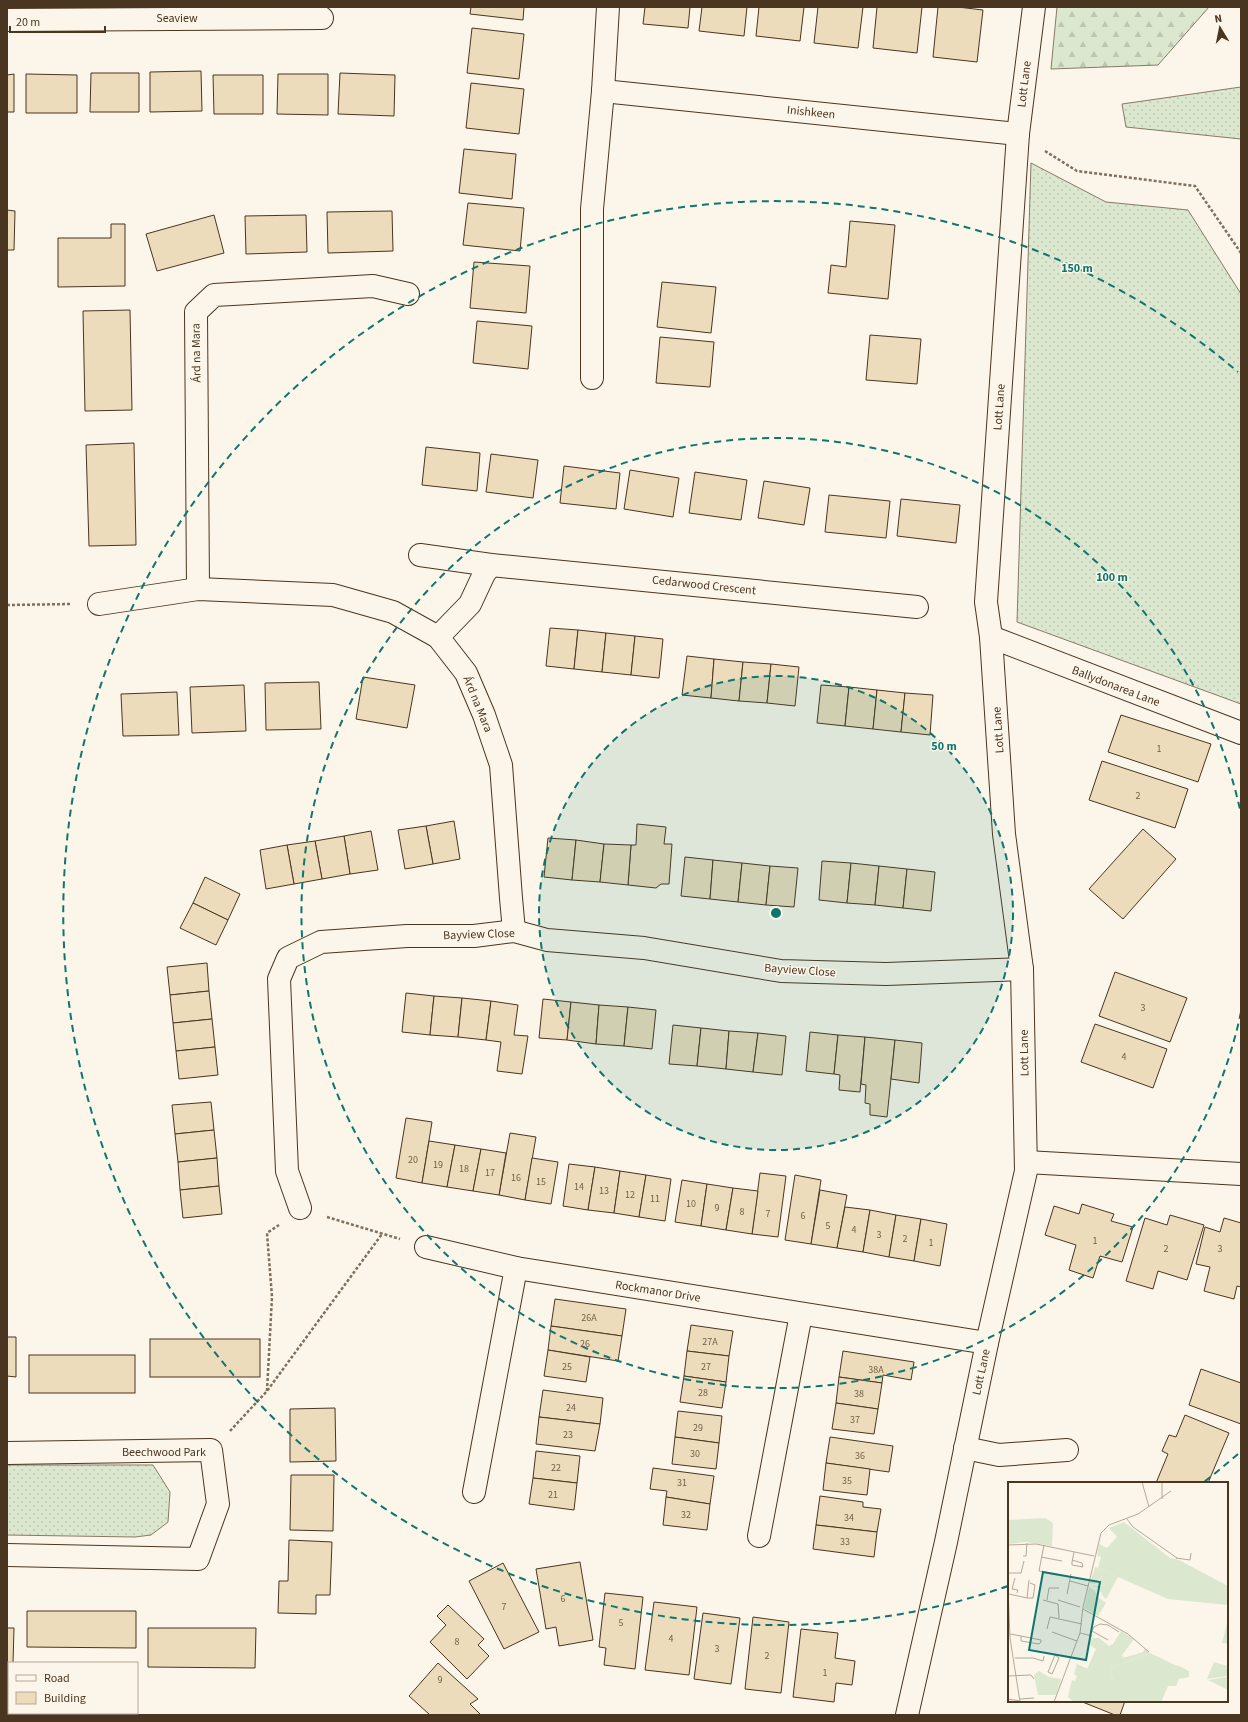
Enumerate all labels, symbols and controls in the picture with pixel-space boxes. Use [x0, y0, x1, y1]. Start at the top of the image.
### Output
scale bar [10, 8, 105, 34]
north arrow [1200, 8, 1240, 48]
street label: Seaview [156, 10, 198, 27]
text: N [1213, 11, 1223, 27]
text: 20 m [16, 14, 40, 31]
street label: Lott Lane [1013, 60, 1036, 108]
street label: Inishkeen [786, 102, 836, 123]
text: 150 m [1061, 260, 1093, 277]
street label: Árd na Mara [187, 323, 206, 383]
street label: Lott Lane [989, 383, 1010, 431]
text: 100 m [1096, 569, 1128, 586]
street label: Cedarwood Crescent [651, 572, 757, 599]
street label: Ballydonarea Lane [1069, 662, 1162, 711]
street label: Árd na Mara [459, 673, 497, 735]
street label: Lott Lane [988, 706, 1009, 754]
text: 50 m [931, 738, 957, 755]
house number: 1 [1157, 742, 1162, 756]
house number: 2 [1136, 789, 1141, 803]
centre of rings [769, 906, 783, 920]
street label: Bayview Close [443, 925, 515, 944]
street label: Bayview Close [764, 960, 836, 981]
house number: 3 [1141, 1001, 1146, 1015]
street label: Lott Lane [1016, 1029, 1033, 1076]
house number: 4 [1122, 1050, 1127, 1064]
house number: 20 [408, 1153, 418, 1167]
house number: 19 [433, 1158, 443, 1172]
house number: 18 [459, 1162, 469, 1176]
house number: 17 [485, 1166, 495, 1180]
house number: 16 [511, 1171, 521, 1185]
house number: 15 [536, 1175, 546, 1189]
house number: 14 [574, 1180, 584, 1194]
house number: 13 [599, 1184, 609, 1198]
house number: 12 [625, 1188, 635, 1202]
house number: 11 [650, 1192, 660, 1206]
house number: 10 [686, 1197, 696, 1211]
house number: 9 [715, 1201, 720, 1215]
house number: 8 [740, 1205, 745, 1219]
house number: 7 [766, 1207, 771, 1221]
house number: 6 [801, 1209, 806, 1223]
house number: 5 [826, 1219, 831, 1233]
house number: 4 [852, 1223, 857, 1237]
house number: 3 [877, 1228, 882, 1242]
house number: 2 [903, 1232, 908, 1246]
house number: 1 [1093, 1234, 1098, 1248]
house number: 1 [929, 1236, 934, 1250]
house number: 2 [1164, 1242, 1169, 1256]
house number: 3 [1218, 1242, 1223, 1256]
street label: Rockmanor Drive [614, 1276, 702, 1307]
house number: 26A [581, 1311, 597, 1325]
house number: 27A [702, 1335, 718, 1349]
house number: 26 [580, 1337, 590, 1351]
street label: Lott Lane [968, 1347, 995, 1397]
house number: 25 [562, 1360, 572, 1374]
house number: 27 [701, 1360, 711, 1374]
house number: 38A [868, 1363, 884, 1377]
house number: 28 [698, 1386, 708, 1400]
house number: 38 [854, 1387, 864, 1401]
house number: 24 [566, 1401, 576, 1415]
house number: 37 [850, 1413, 860, 1427]
house number: 29 [693, 1421, 703, 1435]
house number: 23 [563, 1428, 573, 1442]
street label: Beechwood Park [122, 1444, 206, 1461]
house number: 30 [690, 1447, 700, 1461]
house number: 36 [855, 1449, 865, 1463]
house number: 22 [551, 1461, 561, 1475]
house number: 35 [842, 1474, 852, 1488]
house number: 31 [677, 1476, 687, 1490]
inset map [1008, 1482, 1228, 1702]
house number: 21 [548, 1488, 558, 1502]
house number: 32 [681, 1508, 691, 1522]
house number: 34 [844, 1511, 854, 1525]
house number: 33 [840, 1535, 850, 1549]
house number: 6 [561, 1592, 566, 1606]
house number: 7 [502, 1600, 507, 1614]
house number: 5 [619, 1616, 624, 1630]
house number: 4 [669, 1632, 674, 1646]
house number: 8 [455, 1635, 460, 1649]
house number: 3 [715, 1642, 720, 1656]
house number: 2 [765, 1649, 770, 1663]
legend [8, 1662, 138, 1714]
house number: 1 [823, 1666, 828, 1680]
text: Road [44, 1670, 70, 1687]
house number: 9 [438, 1673, 443, 1687]
text: Building [44, 1690, 86, 1707]

